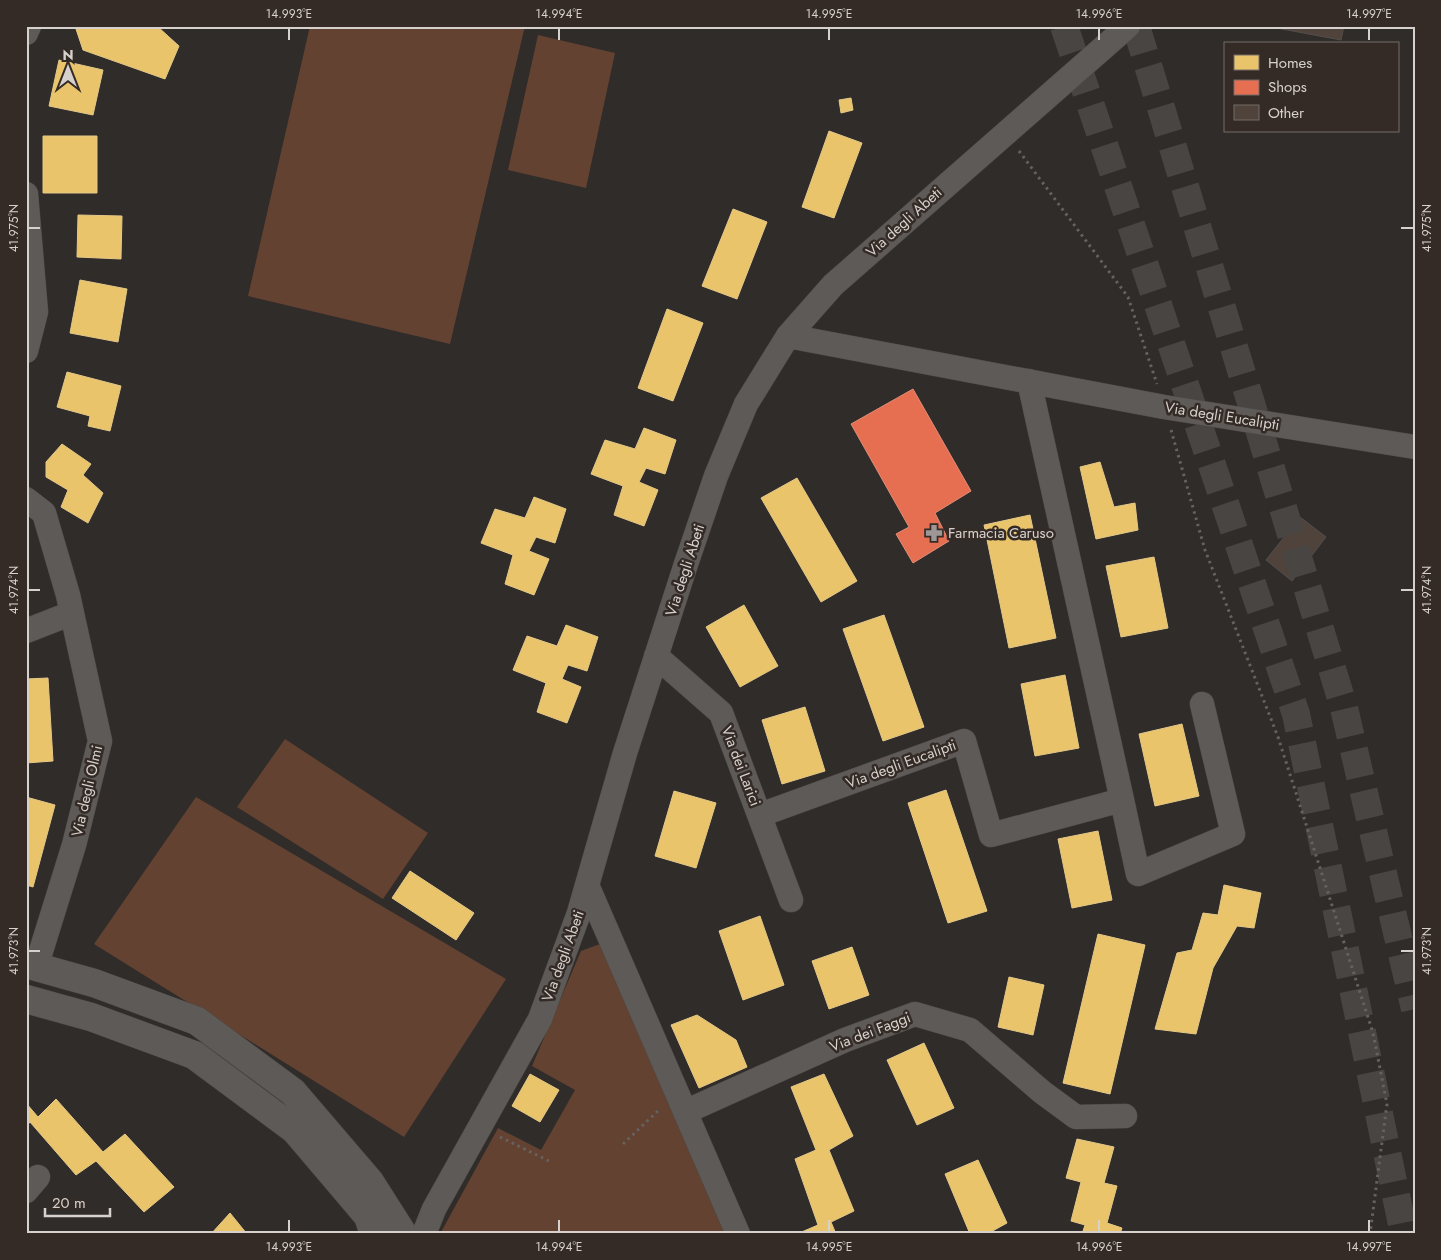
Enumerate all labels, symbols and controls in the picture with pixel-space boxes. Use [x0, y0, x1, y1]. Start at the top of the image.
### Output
text: 14.993°E [266, 5, 312, 23]
text: 14.994°E [536, 5, 582, 23]
text: 14.995°E [806, 5, 852, 23]
text: 14.996°E [1076, 5, 1122, 23]
text: 14.997°E [1346, 5, 1392, 23]
north arrow [42, 42, 92, 92]
legend [1224, 42, 1398, 132]
text: N [62, 45, 74, 65]
text: Homes [1268, 52, 1312, 74]
text: Shops [1268, 76, 1307, 98]
text: Other [1268, 102, 1305, 124]
street label: Via degli Abeti [861, 182, 947, 262]
text: 41.975°N [5, 204, 23, 252]
text: 41.975°N [1418, 204, 1436, 252]
street label: Via degli Eucalipti [1163, 396, 1281, 436]
street label: Via degli Abeti [660, 521, 710, 619]
place label: Farmacia Caruso [948, 522, 1054, 544]
pharmacy icon: Farmacia Caruso [924, 523, 944, 543]
text: 41.974°N [5, 566, 23, 614]
text: 41.974°N [1418, 566, 1436, 614]
street label: Via dei Larici [716, 723, 766, 809]
street label: Via degli Eucalipti [843, 734, 959, 794]
street label: Via degli Olmi [66, 743, 108, 839]
street label: Via degli Abeti [536, 907, 590, 1005]
text: 41.973°N [5, 927, 23, 975]
text: 41.973°N [1418, 927, 1436, 975]
street label: Via dei Faggi [826, 1006, 914, 1058]
scale bar [45, 1185, 110, 1217]
text: 20 m [52, 1192, 86, 1214]
text: 14.993°E [266, 1238, 312, 1256]
text: 14.994°E [536, 1238, 582, 1256]
text: 14.995°E [806, 1238, 852, 1256]
text: 14.996°E [1076, 1238, 1122, 1256]
text: 14.997°E [1346, 1238, 1392, 1256]

